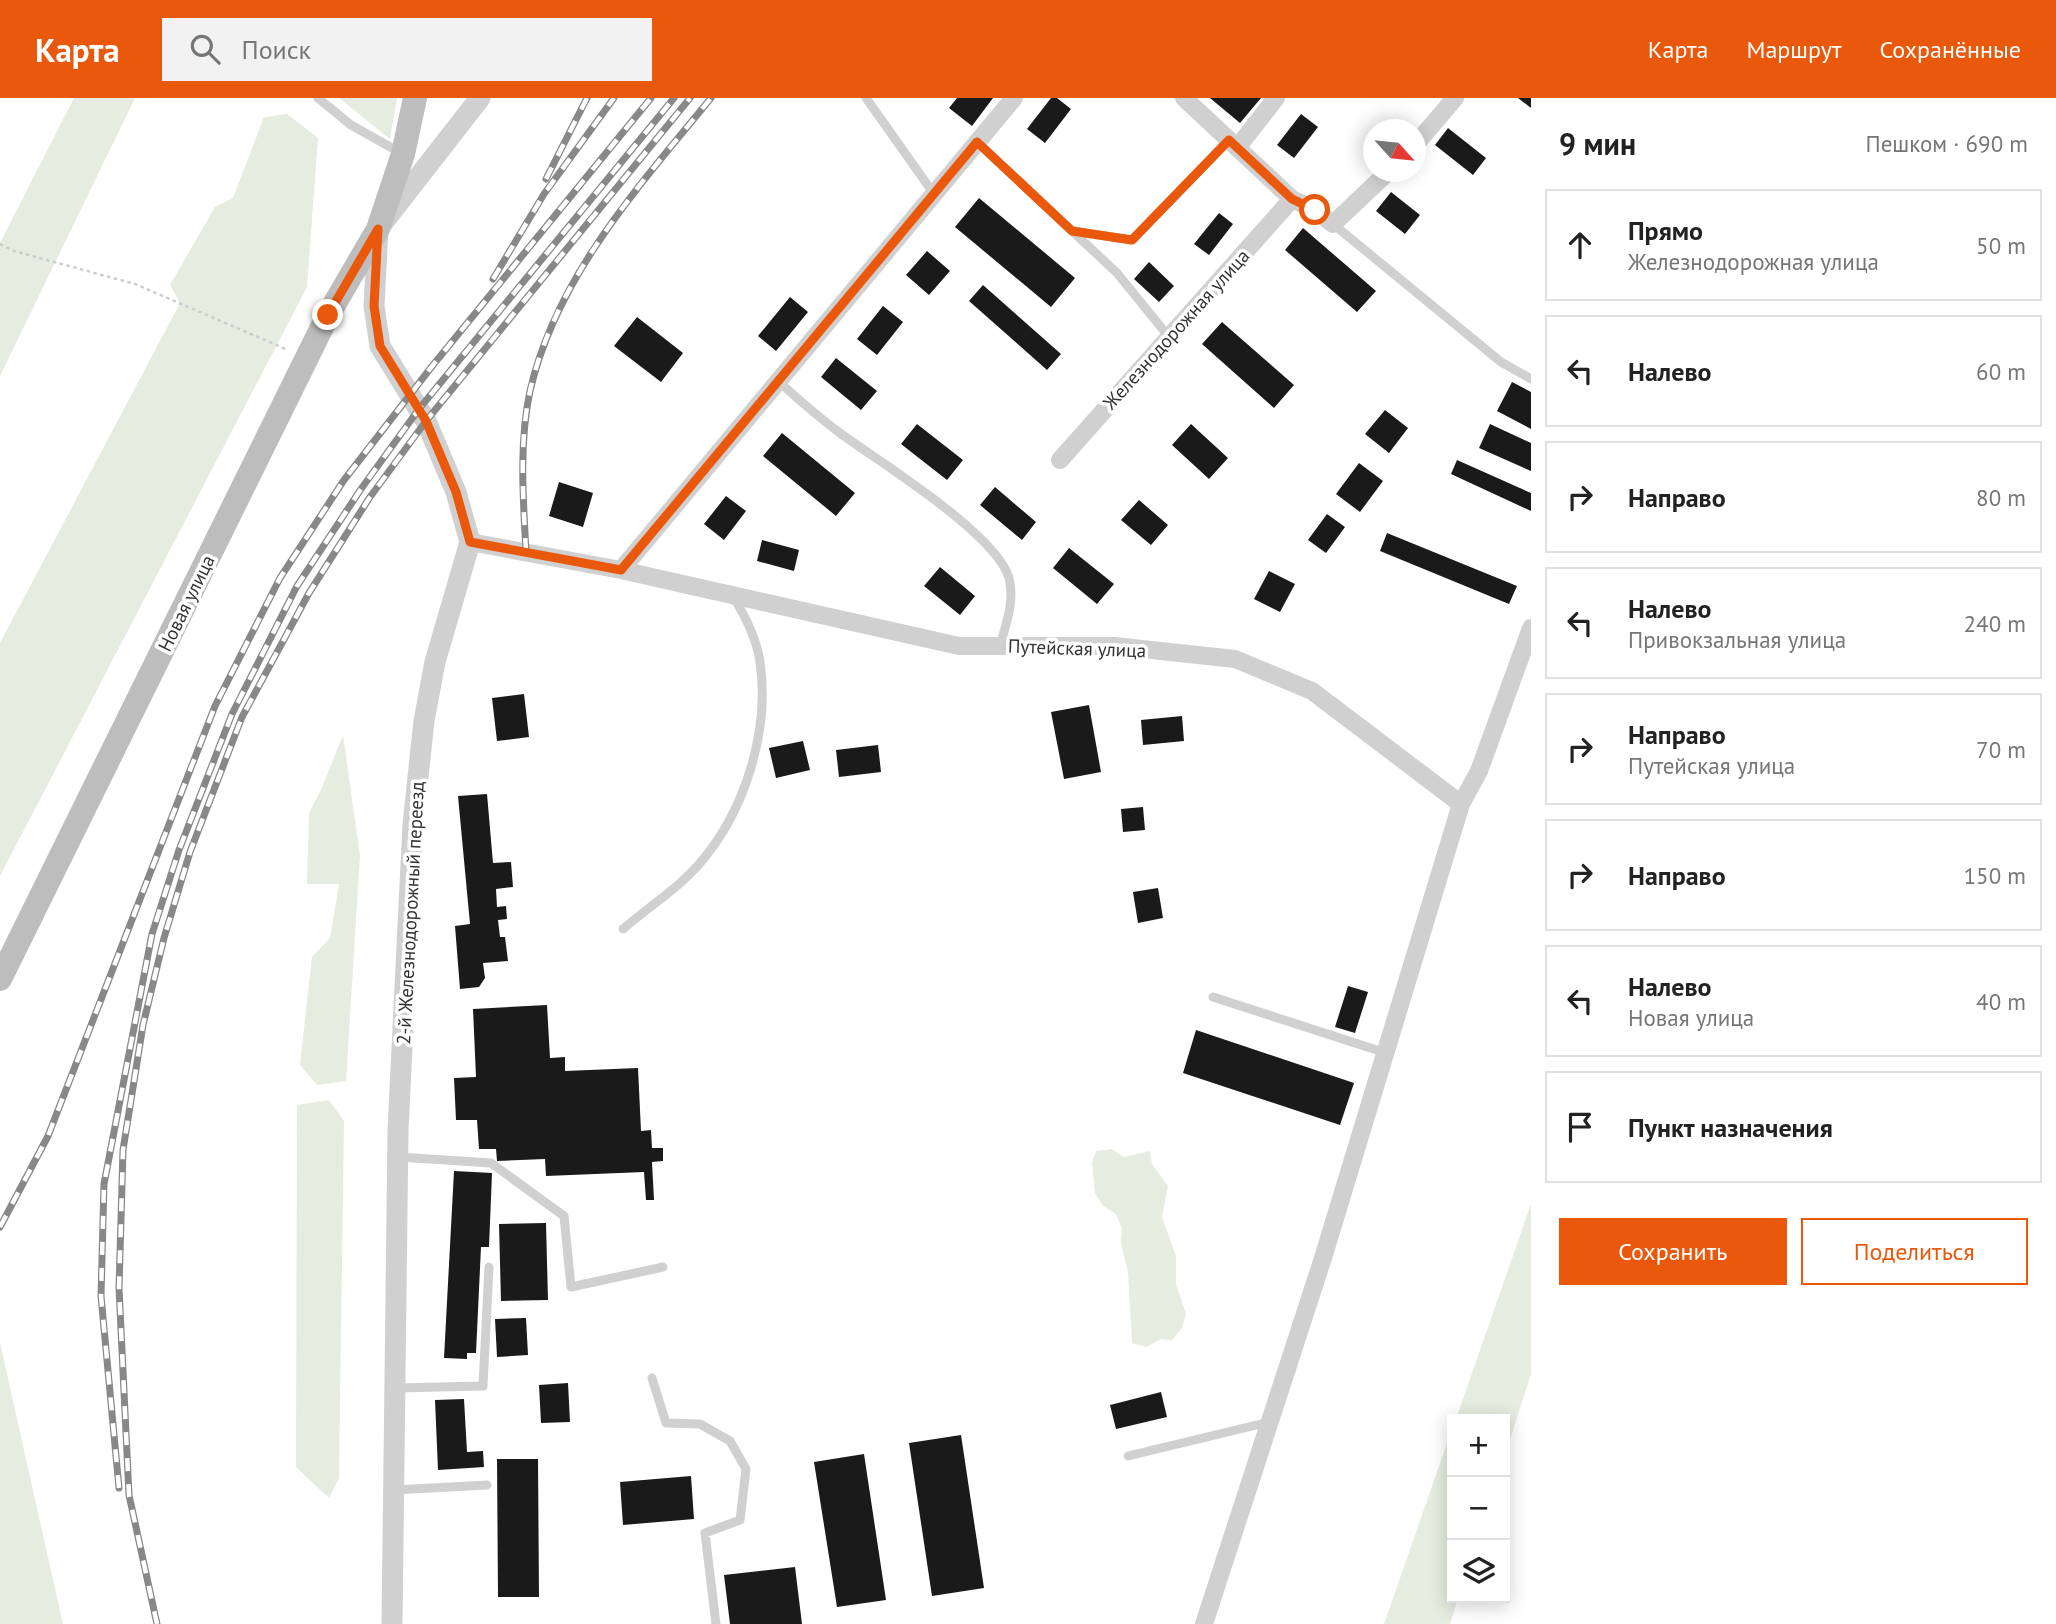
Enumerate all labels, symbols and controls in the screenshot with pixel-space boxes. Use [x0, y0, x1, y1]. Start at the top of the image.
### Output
search box [162, 18, 652, 81]
text: Карта [35, 28, 120, 71]
icon: search [186, 30, 224, 68]
text: Поиск [242, 33, 311, 66]
text: Карта [1648, 34, 1708, 65]
text: Маршрут [1746, 34, 1841, 65]
text: Сохранённые [1879, 34, 2021, 65]
north arrow [1363, 119, 1426, 182]
text: 9 мин [1559, 124, 1636, 163]
text: Пешком · 690 m [1865, 129, 2028, 158]
route start [1299, 194, 1330, 225]
text: Прямо [1628, 214, 1703, 247]
icon: ahead [1561, 226, 1599, 264]
text: 50 m [1976, 231, 2026, 260]
street label: Железнодорожная улица [1097, 244, 1254, 415]
text: Железнодорожная улица [1628, 247, 1879, 276]
route end [312, 299, 343, 330]
icon: left [1561, 352, 1599, 390]
text: Налево [1628, 355, 1712, 388]
text: 60 m [1976, 357, 2026, 386]
icon: right [1561, 478, 1599, 516]
text: Направо [1628, 481, 1726, 514]
text: 80 m [1976, 483, 2026, 512]
street label: Новая улица [152, 551, 220, 655]
text: Налево [1628, 592, 1712, 625]
icon: left [1561, 604, 1599, 642]
text: 240 m [1964, 609, 2026, 638]
text: Привокзальная улица [1628, 625, 1846, 654]
street label: Путейская улица [1008, 634, 1146, 662]
text: Направо [1628, 718, 1726, 751]
icon: right [1561, 730, 1599, 768]
text: 70 m [1976, 735, 2026, 764]
text: Путейская улица [1628, 751, 1795, 780]
street label: 2-й Железнодорожный переезд [391, 781, 429, 1045]
icon: right [1561, 856, 1599, 894]
text: Направо [1628, 859, 1726, 892]
text: 150 m [1964, 861, 2026, 890]
text: Налево [1628, 970, 1712, 1003]
icon: left [1561, 982, 1599, 1020]
text: 40 m [1976, 987, 2026, 1016]
text: Новая улица [1628, 1003, 1754, 1032]
icon: arrive [1561, 1108, 1599, 1146]
text: Пункт назначения [1628, 1111, 1833, 1144]
button: Сохранить [1559, 1218, 1787, 1285]
button: Поделиться [1801, 1218, 2028, 1285]
map controls [1447, 1414, 1510, 1603]
button: + [1447, 1414, 1510, 1477]
button: − [1447, 1477, 1510, 1540]
button: layers [1447, 1540, 1510, 1603]

